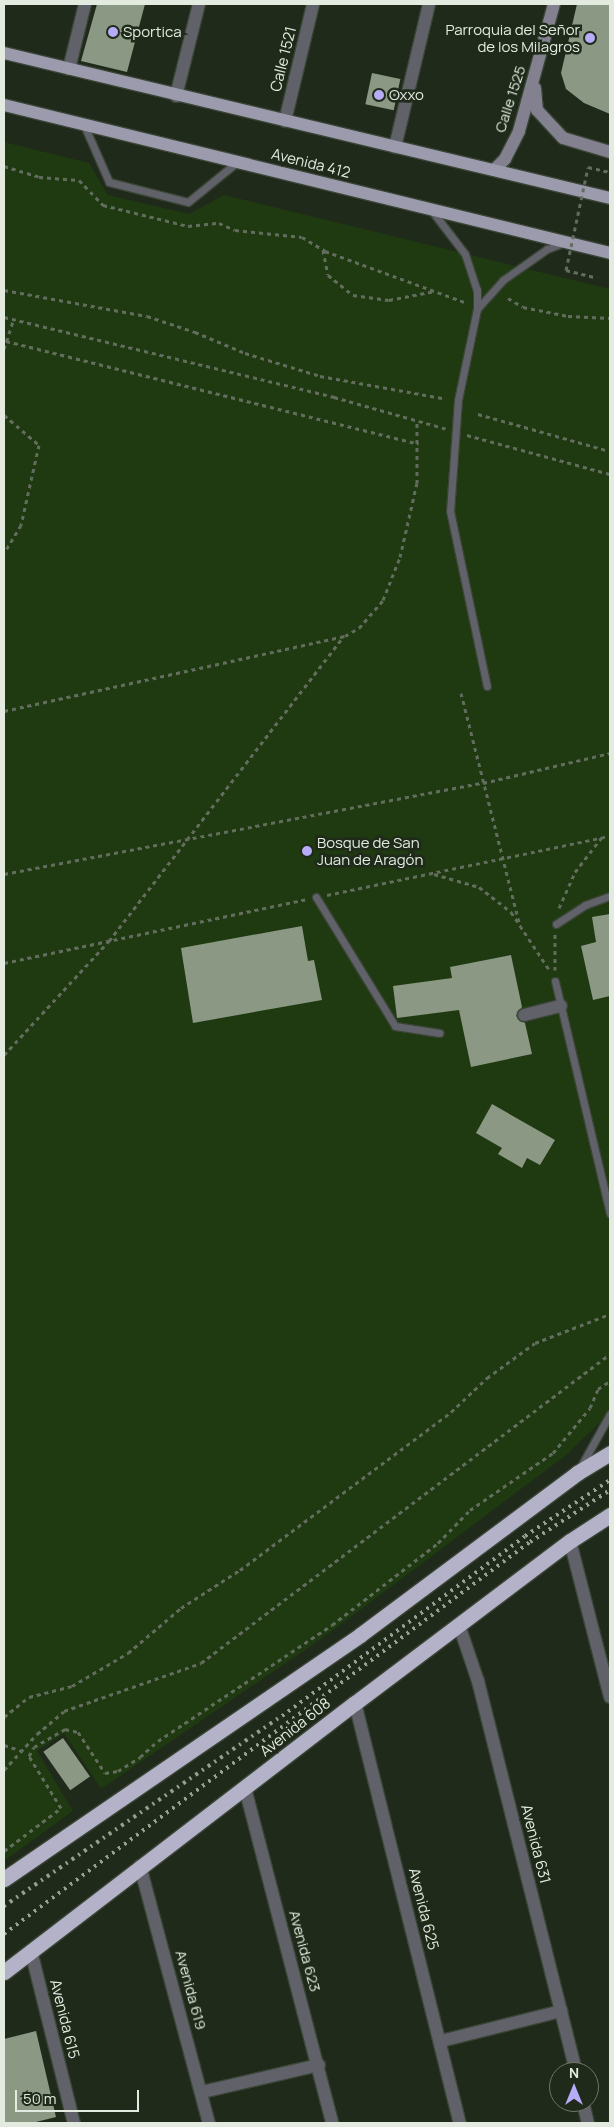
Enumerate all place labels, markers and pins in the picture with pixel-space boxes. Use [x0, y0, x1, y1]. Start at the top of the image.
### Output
place label: Parroquia del Señor de los Milagros [445, 20, 580, 55]
place label: Sportica [123, 23, 182, 41]
marker: Sportica [107, 26, 119, 38]
marker: Parroquia del Señor de los Milagros [584, 32, 596, 44]
place label: Oxxo [389, 86, 424, 104]
marker: Oxxo [373, 89, 385, 101]
place label: Bosque de San Juan de Aragón [317, 833, 423, 868]
marker: Bosque de San Juan de Aragón [301, 845, 313, 857]

